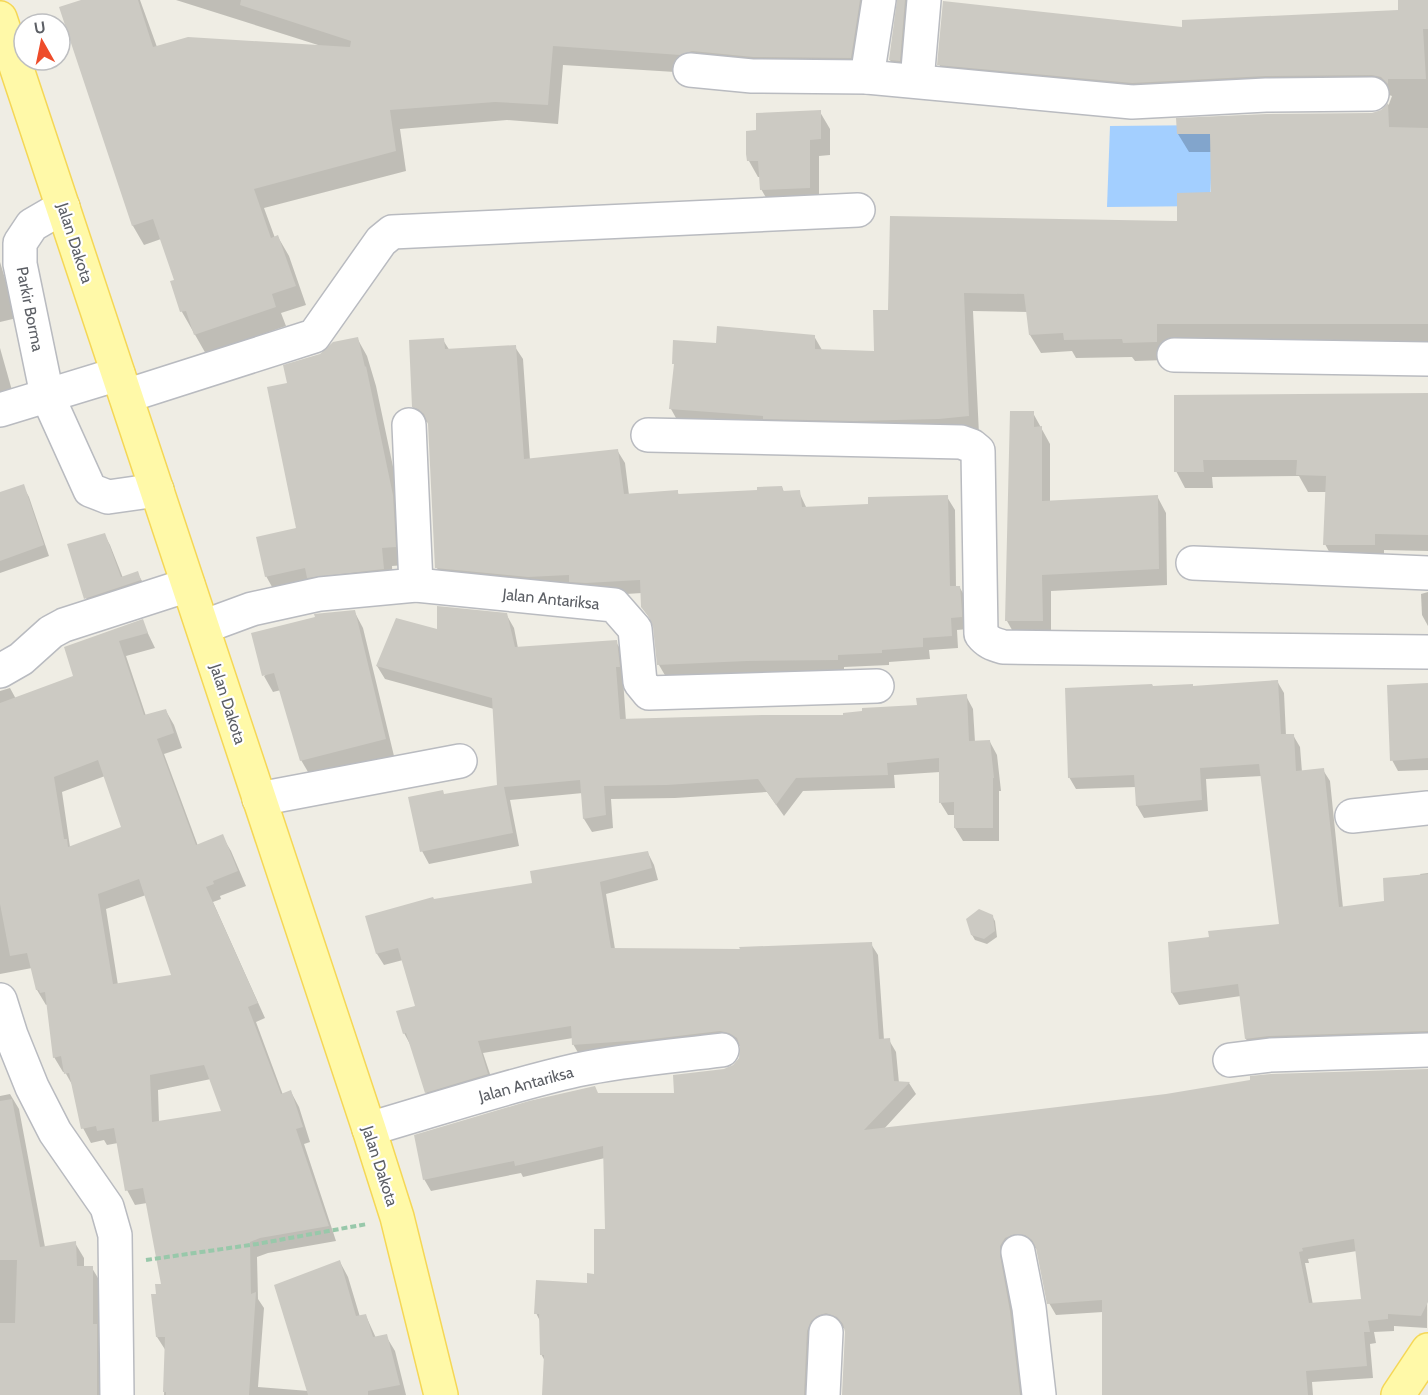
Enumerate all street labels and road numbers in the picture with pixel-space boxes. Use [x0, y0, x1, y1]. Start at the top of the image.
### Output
street label: Jalan Dakota [53, 199, 97, 286]
street label: Parkir Borma [12, 265, 48, 353]
street label: Jalan Antariksa [501, 584, 601, 614]
street label: Jalan Dakota [206, 660, 250, 747]
street label: Jalan Antariksa [476, 1062, 576, 1106]
street label: Jalan Dakota [358, 1122, 402, 1209]

